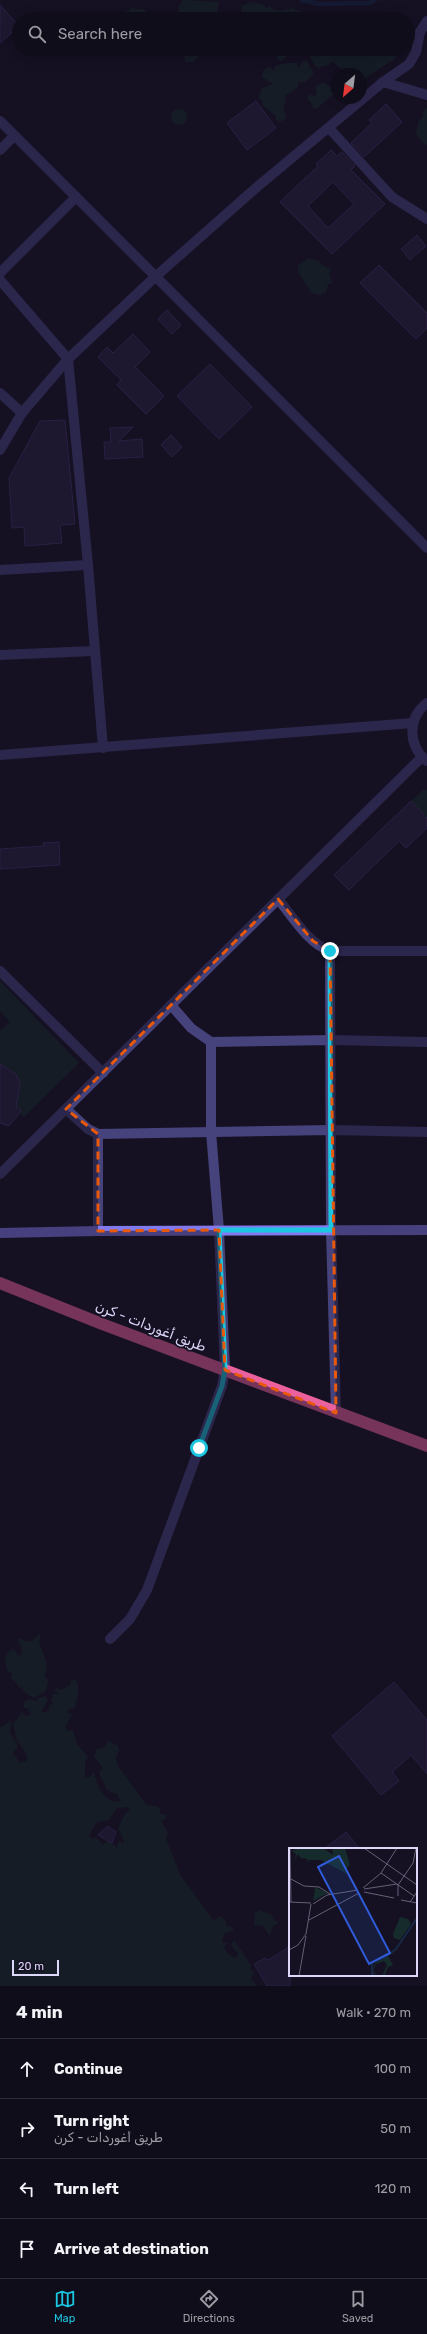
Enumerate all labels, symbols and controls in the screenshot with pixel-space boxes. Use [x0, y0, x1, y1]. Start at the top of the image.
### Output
search box [12, 12, 415, 56]
icon: search [26, 23, 48, 45]
text: Search here [58, 25, 142, 43]
north arrow [331, 68, 367, 104]
route end [321, 942, 339, 960]
street label: طريق أغوردات - كرن [93, 1298, 209, 1355]
route start [190, 1439, 208, 1457]
inset map [289, 1848, 417, 1976]
scale bar [12, 1958, 59, 1977]
text: 20 m [18, 1960, 44, 1973]
text: 4 min [16, 2002, 63, 2022]
text: Walk · 270 m [336, 2005, 411, 2020]
icon: ahead [16, 2058, 38, 2080]
text: Continue [54, 2060, 123, 2078]
text: 100 m [374, 2061, 411, 2076]
text: Turn right [54, 2112, 129, 2130]
icon: right [16, 2118, 38, 2140]
text: 50 m [380, 2121, 411, 2136]
text: طريق أغوردات - كرن [54, 2130, 163, 2145]
icon: left [16, 2178, 38, 2200]
text: Turn left [54, 2180, 119, 2198]
text: 120 m [375, 2181, 411, 2196]
icon: arrive [16, 2238, 38, 2260]
text: Arrive at destination [54, 2240, 209, 2258]
tab: Map [54, 2288, 76, 2325]
tab: Directions [183, 2288, 235, 2325]
tab: Saved [342, 2288, 373, 2325]

